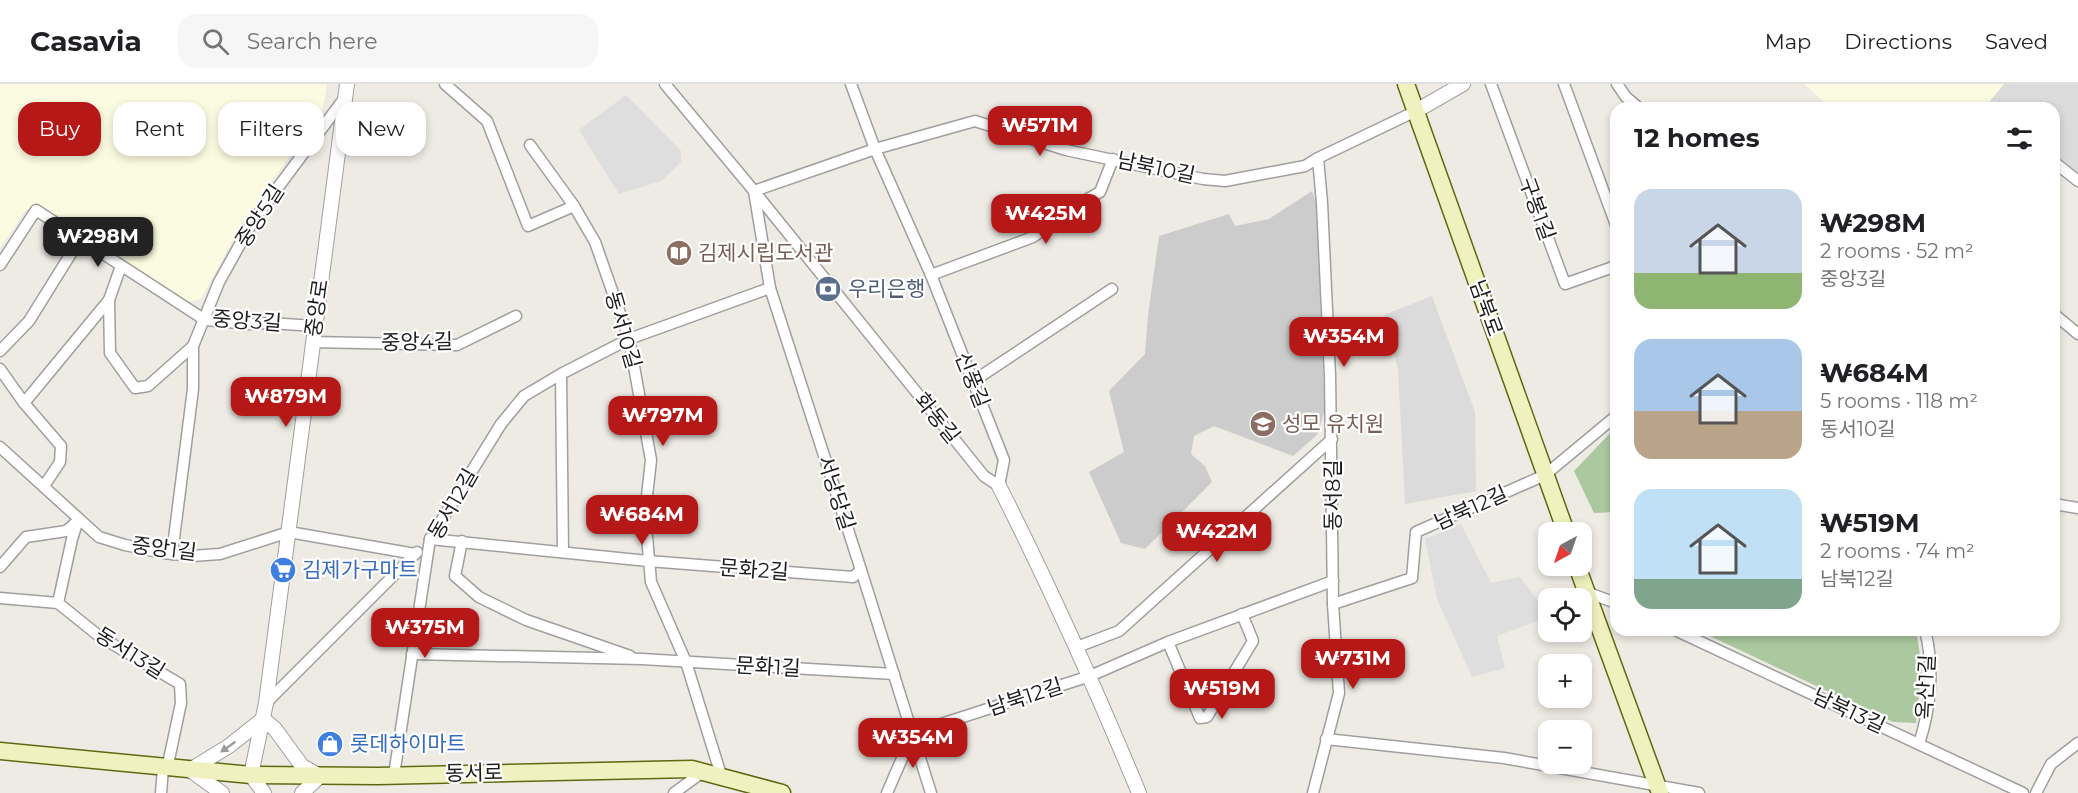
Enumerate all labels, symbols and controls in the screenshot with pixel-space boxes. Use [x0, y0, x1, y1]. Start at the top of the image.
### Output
search box [178, 14, 598, 68]
text: Casavia [30, 24, 142, 58]
icon: search [199, 25, 232, 58]
text: Search here [247, 28, 378, 55]
text: Map [1765, 29, 1811, 54]
text: Directions [1844, 29, 1952, 54]
text: Saved [1985, 29, 2048, 54]
chip: Buy [18, 102, 101, 156]
chip: Rent [113, 102, 206, 156]
chip: Filters [218, 102, 324, 156]
chip: New [336, 102, 426, 156]
pin: ₩571M [998, 106, 1082, 157]
text: ₩571M [1002, 113, 1078, 137]
text: 12 homes [1634, 122, 1760, 154]
icon: filters [2003, 122, 2036, 155]
street label: 남북10길 [1115, 147, 1198, 188]
street label: 구봉1길 [1515, 174, 1560, 244]
street label: 중앙5길 [230, 180, 289, 252]
pin: ₩425M [1004, 194, 1088, 245]
text: ₩425M [1005, 201, 1087, 225]
text: ₩298M [1820, 207, 1926, 239]
icon: home [1682, 213, 1754, 285]
pin: ₩298M [56, 217, 140, 268]
text: ₩298M [57, 224, 139, 248]
library icon: 김제시립도서관 [664, 238, 694, 268]
text: 2 rooms · 52 m² [1820, 239, 1974, 263]
place label: 김제시립도서관 [698, 240, 833, 265]
text: 중앙3길 [1820, 267, 1886, 291]
bank icon: 우리은행 [813, 274, 843, 304]
place label: 우리은행 [848, 276, 925, 301]
street label: 남북로 [1465, 276, 1508, 339]
street label: 중앙로 [300, 277, 333, 338]
street label: 동서10길 [601, 288, 646, 371]
street label: 중앙3길 [211, 306, 283, 335]
pin: ₩354M [1302, 317, 1386, 368]
text: ₩354M [1303, 324, 1385, 348]
street label: 중앙4길 [381, 328, 453, 355]
street label: 신풍길 [950, 348, 995, 411]
text: ₩684M [1820, 357, 1929, 389]
icon: home [1682, 363, 1754, 435]
pin: ₩879M [244, 377, 328, 428]
text: ₩879M [245, 384, 327, 408]
street label: 화동길 [909, 387, 965, 448]
text: 5 rooms · 118 m² [1820, 389, 1978, 413]
pin: ₩797M [621, 396, 705, 447]
text: ₩797M [622, 403, 704, 427]
school or university icon: 성모 유치원 [1248, 409, 1278, 439]
place label: 성모 유치원 [1282, 411, 1384, 436]
text: 동서10길 [1820, 417, 1896, 441]
street label: 서낭당길 [813, 452, 860, 533]
street label: 동서8길 [1320, 459, 1345, 531]
street label: 동서12길 [422, 464, 483, 544]
street label: 남북12길 [1430, 480, 1511, 535]
pin: ₩684M [600, 495, 684, 546]
text: ₩684M [600, 502, 684, 526]
text: ₩519M [1820, 507, 1919, 539]
pin: ₩422M [1175, 512, 1259, 563]
icon: home [1682, 513, 1754, 585]
text: ₩422M [1176, 519, 1258, 543]
north arrow [1538, 522, 1592, 576]
map controls [1538, 522, 1592, 774]
street label: 중앙1길 [130, 532, 198, 565]
text: 2 rooms · 74 m² [1820, 539, 1975, 563]
supermarket icon: 김제가구마트 [268, 555, 298, 585]
street label: 문화2길 [718, 555, 790, 584]
place label: 김제가구마트 [302, 557, 418, 582]
text: 남북12길 [1820, 567, 1894, 591]
button: locate [1538, 588, 1592, 642]
pin: ₩375M [383, 608, 467, 659]
text: ₩375M [385, 615, 465, 639]
street label: 동서13길 [91, 621, 170, 684]
pin: ₩731M [1311, 639, 1395, 690]
text: ₩731M [1315, 646, 1391, 670]
street label: 문화1길 [735, 652, 801, 681]
button: + [1538, 654, 1592, 708]
street label: 옥산1길 [1911, 654, 1940, 720]
pin: ₩519M [1180, 669, 1264, 720]
street label: 남북12길 [984, 673, 1066, 720]
text: ₩519M [1184, 676, 1260, 700]
street label: 남북13길 [1809, 683, 1890, 738]
pin: ₩354M [871, 718, 955, 769]
button: − [1538, 720, 1592, 774]
text: ₩354M [872, 725, 954, 749]
shop icon: 롯데하이마트 [315, 729, 345, 759]
place label: 롯데하이마트 [350, 731, 466, 756]
one-way arrow [220, 740, 235, 752]
street label: 동서로 [445, 759, 503, 786]

